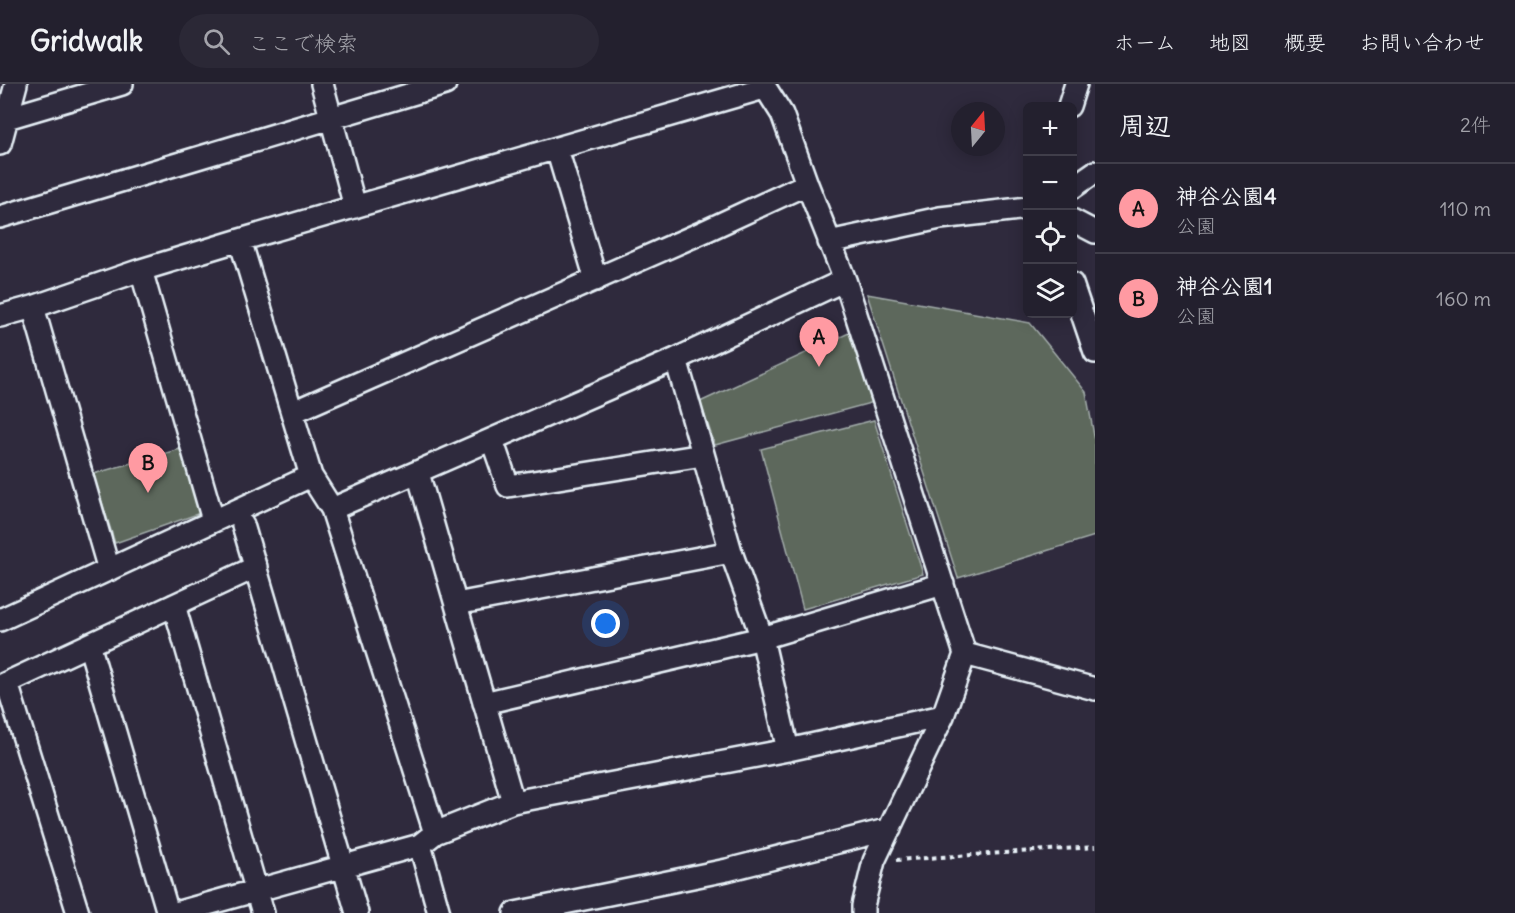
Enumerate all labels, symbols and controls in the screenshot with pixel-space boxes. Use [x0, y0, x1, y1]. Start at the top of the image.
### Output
search box [179, 14, 599, 68]
text: Gridwalk [30, 23, 143, 59]
icon: search [200, 25, 233, 58]
text: ここで検索 [248, 29, 358, 57]
text: ホーム [1114, 29, 1176, 56]
text: 地図 [1209, 29, 1251, 56]
text: 概要 [1284, 29, 1326, 56]
text: お問い合わせ [1359, 29, 1485, 56]
north arrow [951, 102, 1005, 156]
map controls [1023, 102, 1077, 318]
button: + [1023, 102, 1077, 156]
text: 周辺 [1119, 109, 1171, 142]
text: 2件 [1460, 112, 1491, 137]
button: − [1023, 156, 1077, 210]
text: 神谷公園4 [1176, 182, 1277, 210]
text: A [1132, 196, 1145, 221]
text: 110 m [1440, 196, 1491, 221]
button: locate [1023, 210, 1077, 264]
text: 公園 [1176, 213, 1216, 238]
button: layers [1023, 264, 1077, 318]
text: 神谷公園1 [1176, 272, 1273, 300]
text: B [1132, 286, 1145, 311]
text: 160 m [1436, 286, 1491, 311]
text: 公園 [1176, 303, 1216, 328]
pin: A [800, 318, 838, 367]
pin: B [128, 444, 168, 493]
your location [591, 609, 620, 638]

